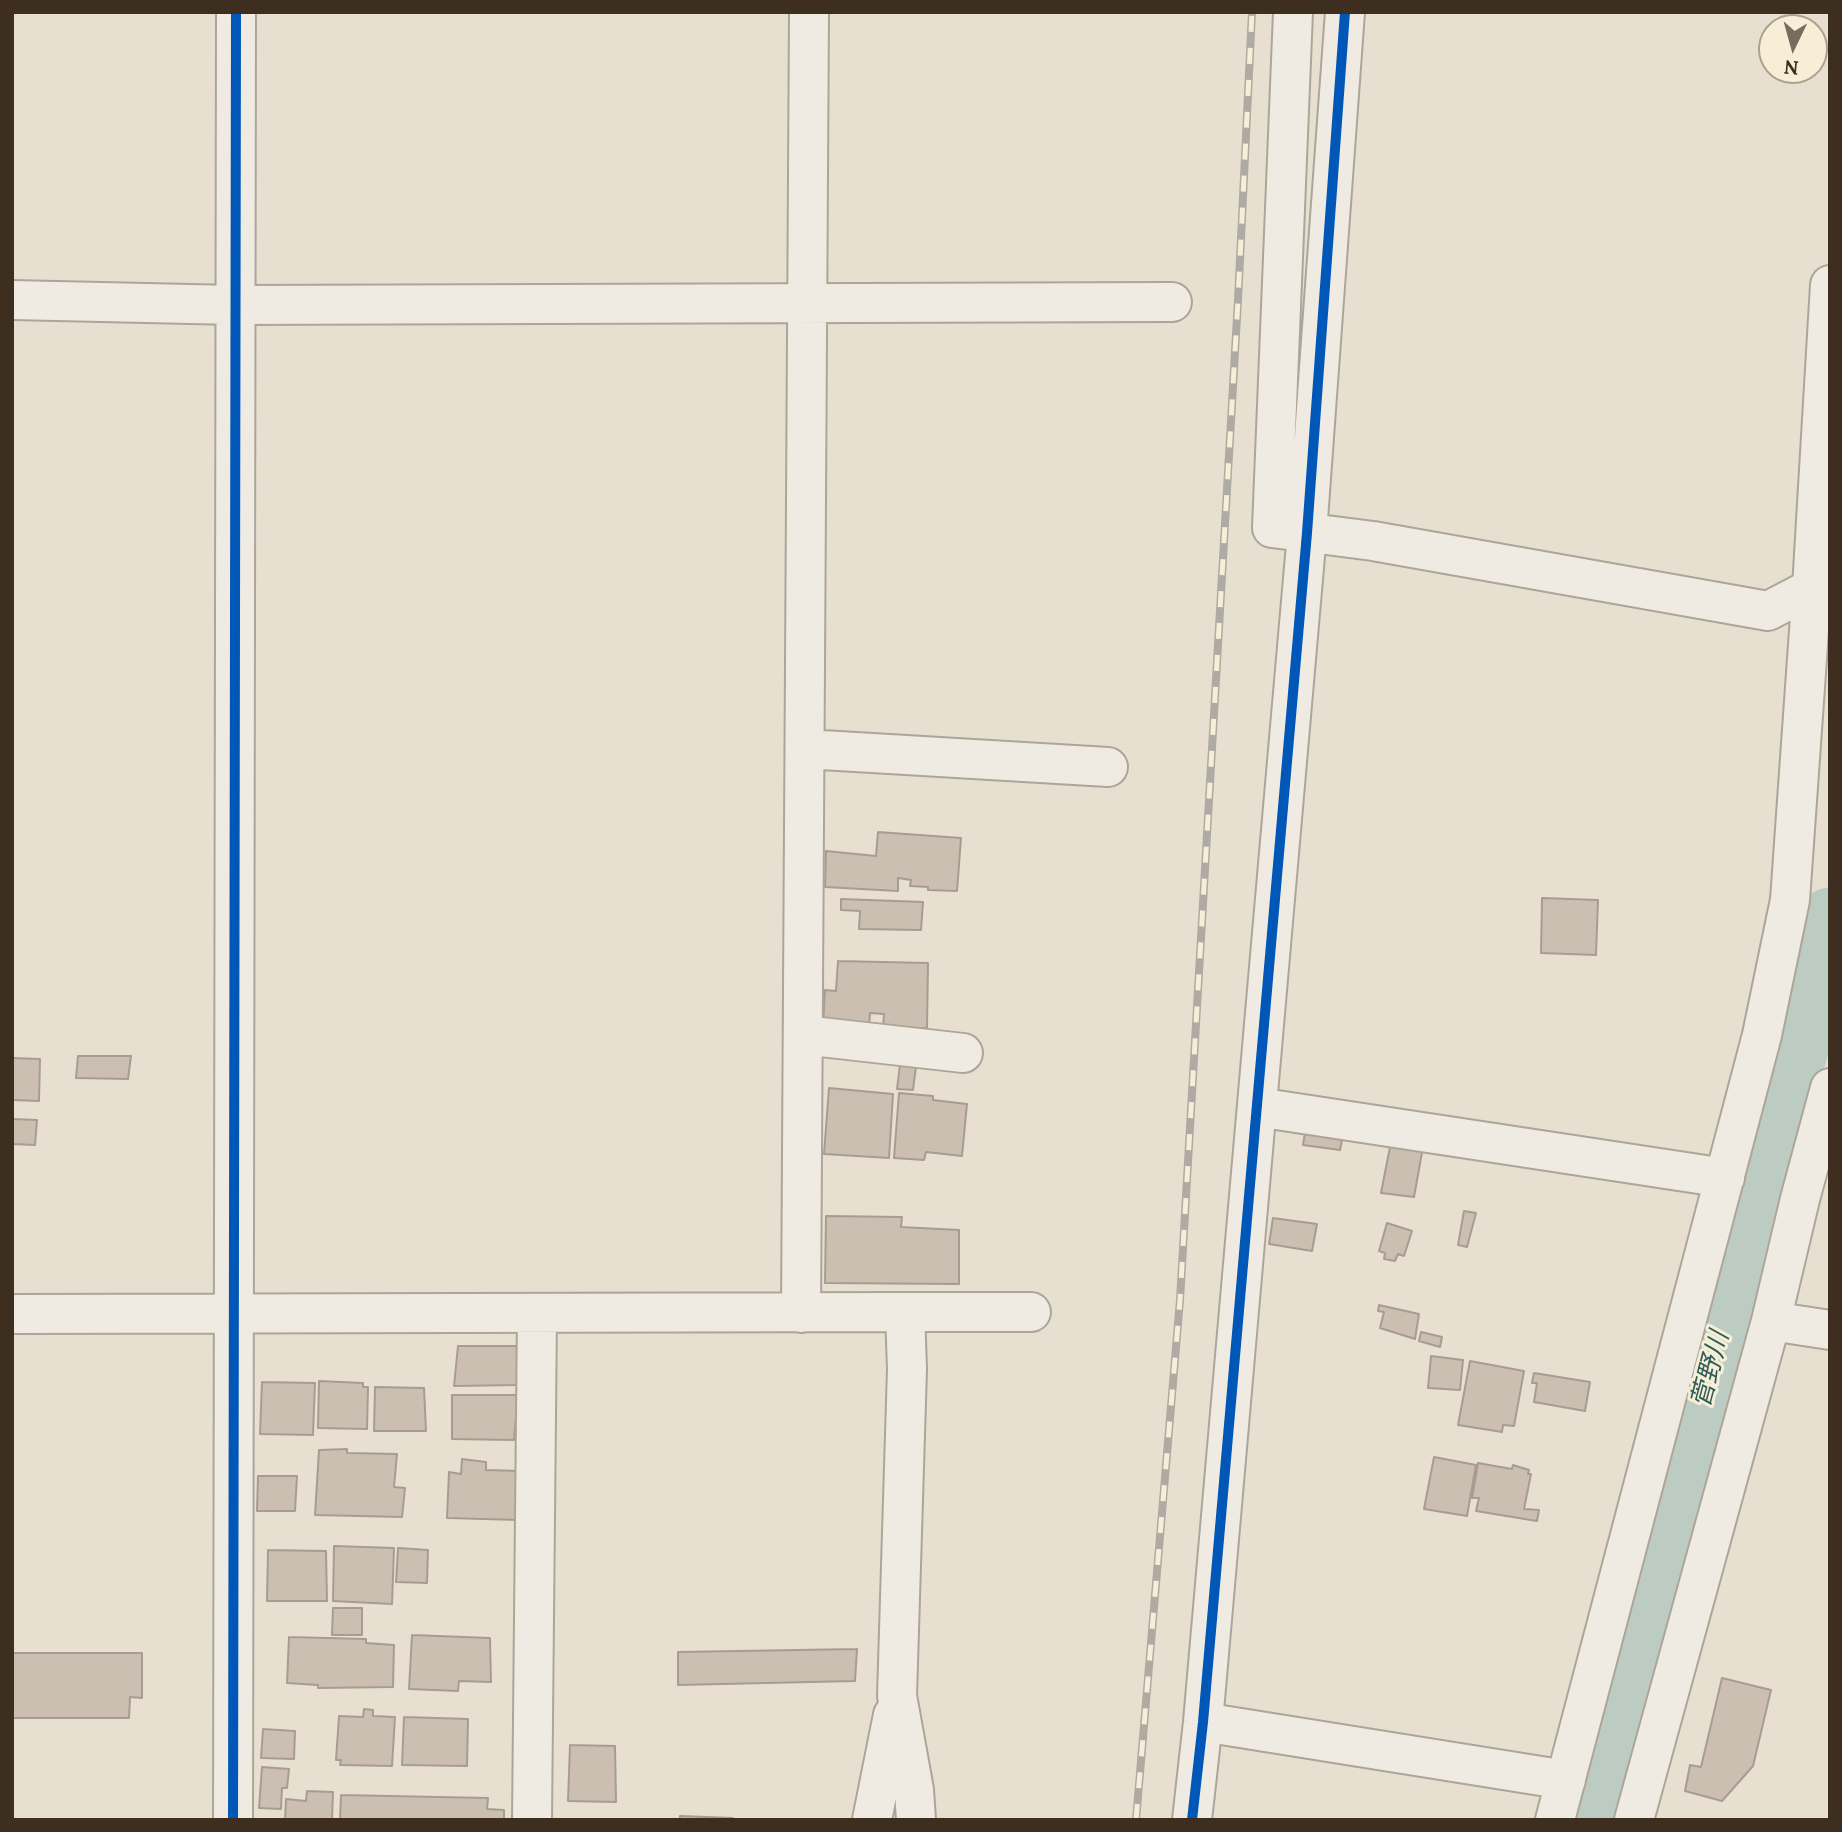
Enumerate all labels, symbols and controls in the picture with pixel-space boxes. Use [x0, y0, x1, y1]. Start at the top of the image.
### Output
north arrow [1758, 14, 1828, 84]
text: N [1783, 55, 1800, 81]
water label: 菅野川 [1686, 1328, 1736, 1412]

